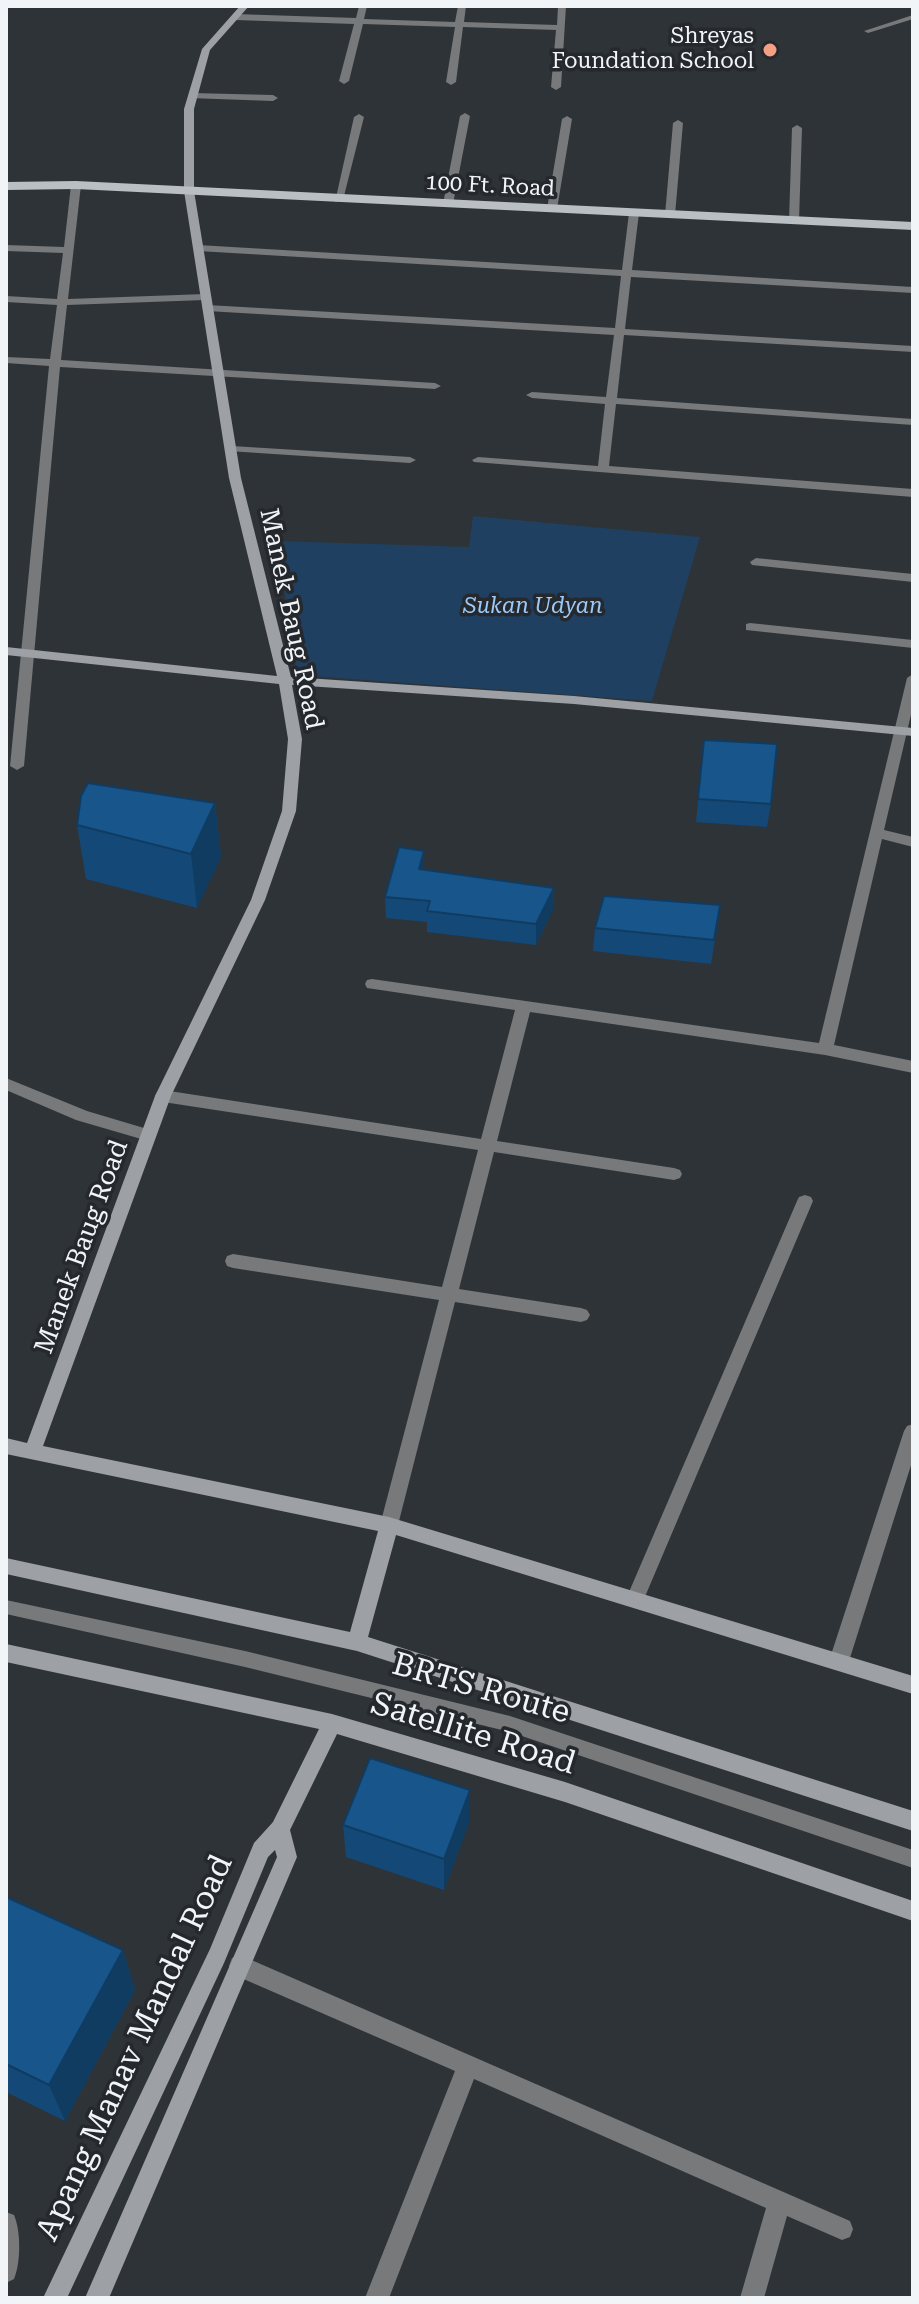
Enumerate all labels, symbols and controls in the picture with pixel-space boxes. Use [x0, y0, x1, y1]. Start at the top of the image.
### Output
place label: Shreyas Foundation School [552, 24, 754, 76]
marker: Shreyas Foundation School [761, 41, 779, 59]
street label: 100 Ft. Road [425, 169, 555, 203]
street label: Manek Baug Road [252, 506, 330, 732]
park label: Sukan Udyan [463, 594, 603, 620]
street label: Manek Baug Road [29, 1136, 135, 1358]
street label: BRTS Route [388, 1645, 574, 1733]
street label: Satellite Road [366, 1685, 580, 1783]
street label: Apang Manav Mandal Road [29, 1849, 241, 2247]

